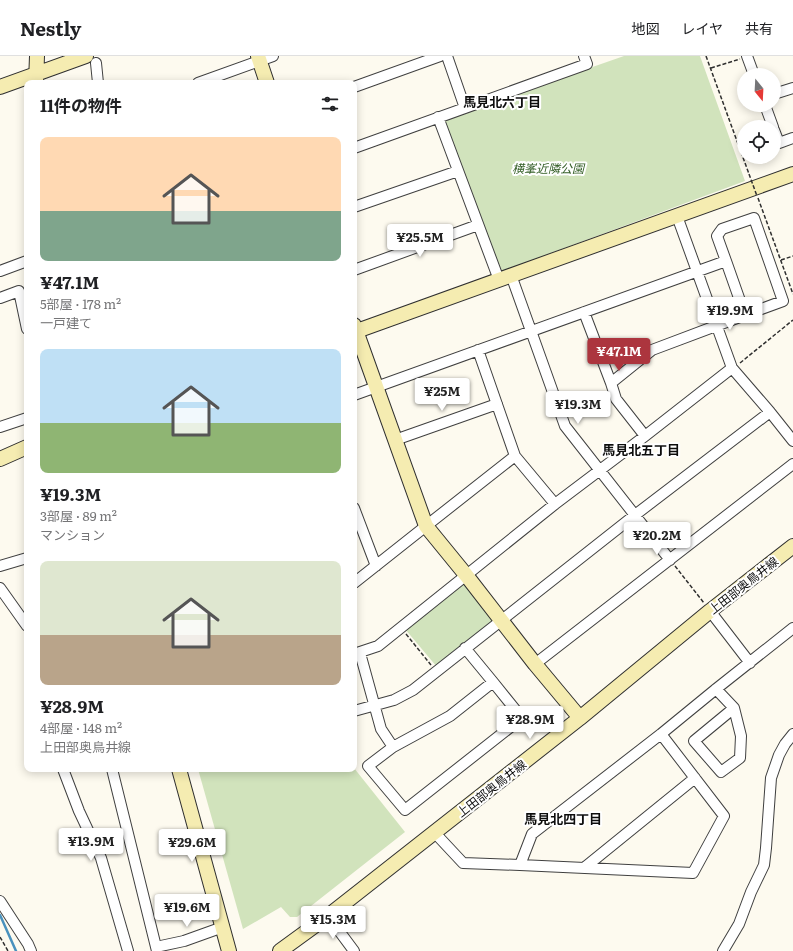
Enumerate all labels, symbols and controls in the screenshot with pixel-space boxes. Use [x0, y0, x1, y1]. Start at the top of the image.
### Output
text: Nestly [20, 14, 81, 42]
text: 地図 [631, 18, 659, 38]
text: レイヤ [681, 18, 723, 38]
text: 共有 [745, 18, 773, 38]
north arrow [737, 68, 781, 112]
map controls [737, 68, 781, 164]
text: 11件の物件 [40, 92, 122, 117]
district label: 馬見北六丁目 [463, 92, 541, 111]
icon: filters [319, 93, 341, 115]
button: locate [737, 120, 781, 164]
park label: 横峯近隣公園 [512, 159, 586, 177]
icon: home [155, 163, 227, 235]
pin: ¥25.5M [387, 224, 453, 258]
text: ¥25.5M [396, 227, 444, 246]
text: ¥47.1M [40, 269, 99, 294]
text: 5部屋 · 178 m² [40, 294, 121, 313]
pin: ¥19.9M [697, 297, 763, 331]
text: ¥19.9M [706, 300, 754, 319]
text: 一戸建て [40, 313, 92, 332]
pin: ¥47.1M [586, 338, 652, 372]
text: ¥47.1M [596, 341, 642, 360]
icon: home [155, 375, 227, 447]
pin: ¥25M [418, 378, 466, 412]
text: ¥25M [424, 381, 460, 400]
pin: ¥19.3M [545, 391, 611, 425]
text: ¥19.3M [555, 394, 601, 413]
district label: 馬見北五丁目 [602, 440, 680, 459]
text: ¥19.3M [40, 481, 101, 506]
text: 3部屋 · 89 m² [40, 506, 117, 525]
pin: ¥20.2M [624, 522, 690, 556]
text: マンション [40, 525, 105, 544]
text: ¥20.2M [633, 525, 681, 544]
street label: 上田部奥鳥井線 [704, 552, 782, 618]
icon: home [155, 587, 227, 659]
text: ¥28.9M [40, 693, 104, 718]
pin: ¥28.9M [497, 706, 563, 740]
text: ¥28.9M [506, 709, 554, 728]
text: 4部屋 · 148 m² [40, 718, 122, 737]
text: 上田部奥鳥井線 [40, 737, 131, 756]
street label: 上田部奥鳥井線 [452, 755, 530, 821]
district label: 馬見北四丁目 [524, 809, 602, 828]
pin: ¥13.9M [58, 828, 124, 862]
pin: ¥29.6M [159, 829, 225, 863]
text: ¥13.9M [68, 831, 114, 850]
text: ¥29.6M [168, 832, 216, 851]
pin: ¥19.6M [154, 894, 220, 928]
text: ¥19.6M [163, 897, 211, 916]
pin: ¥15.3M [300, 906, 366, 940]
text: ¥15.3M [310, 909, 356, 928]

